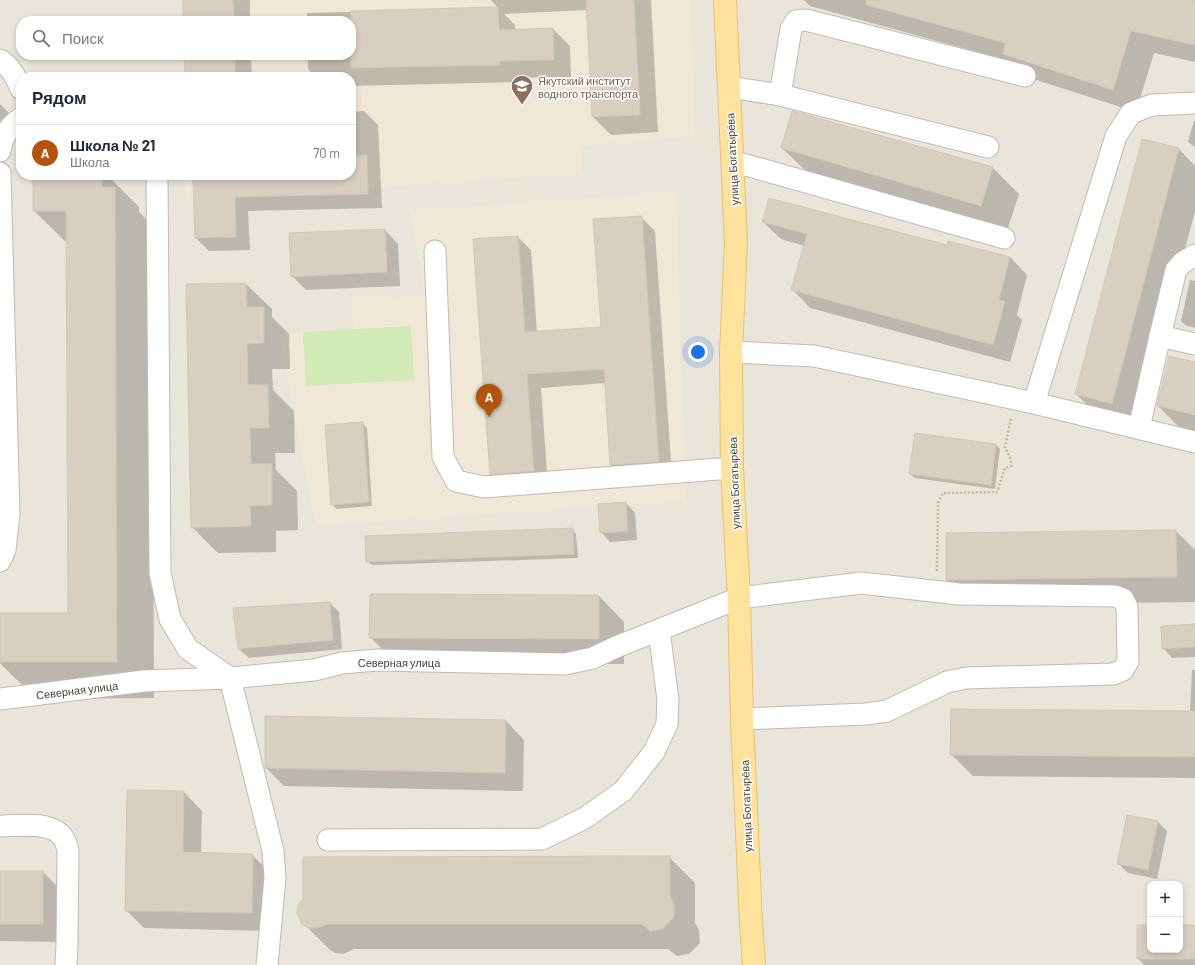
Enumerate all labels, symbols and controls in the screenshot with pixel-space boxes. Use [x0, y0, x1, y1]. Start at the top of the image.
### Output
search box [16, 16, 356, 60]
icon: search [30, 27, 52, 49]
text: Поиск [62, 29, 104, 47]
school or university icon: Якутский институт водного транспорта [509, 73, 535, 106]
place label: Якутский институт водного транспорта [538, 74, 639, 100]
text: Рядом [32, 87, 87, 107]
street label: улица Богатырёва [723, 112, 741, 206]
text: Школа № 21 [70, 136, 155, 154]
text: A [41, 145, 49, 161]
text: 70 m [313, 145, 340, 161]
text: Школа [70, 154, 110, 170]
your location [688, 342, 708, 362]
pin: A [476, 384, 502, 417]
street label: улица Богатырёва [726, 436, 742, 529]
street label: Северная улица [358, 656, 441, 669]
street label: Северная улица [35, 678, 120, 701]
street label: улица Богатырёва [738, 759, 754, 852]
map controls [1147, 881, 1183, 953]
button: + [1147, 881, 1183, 917]
button: − [1147, 917, 1183, 953]

